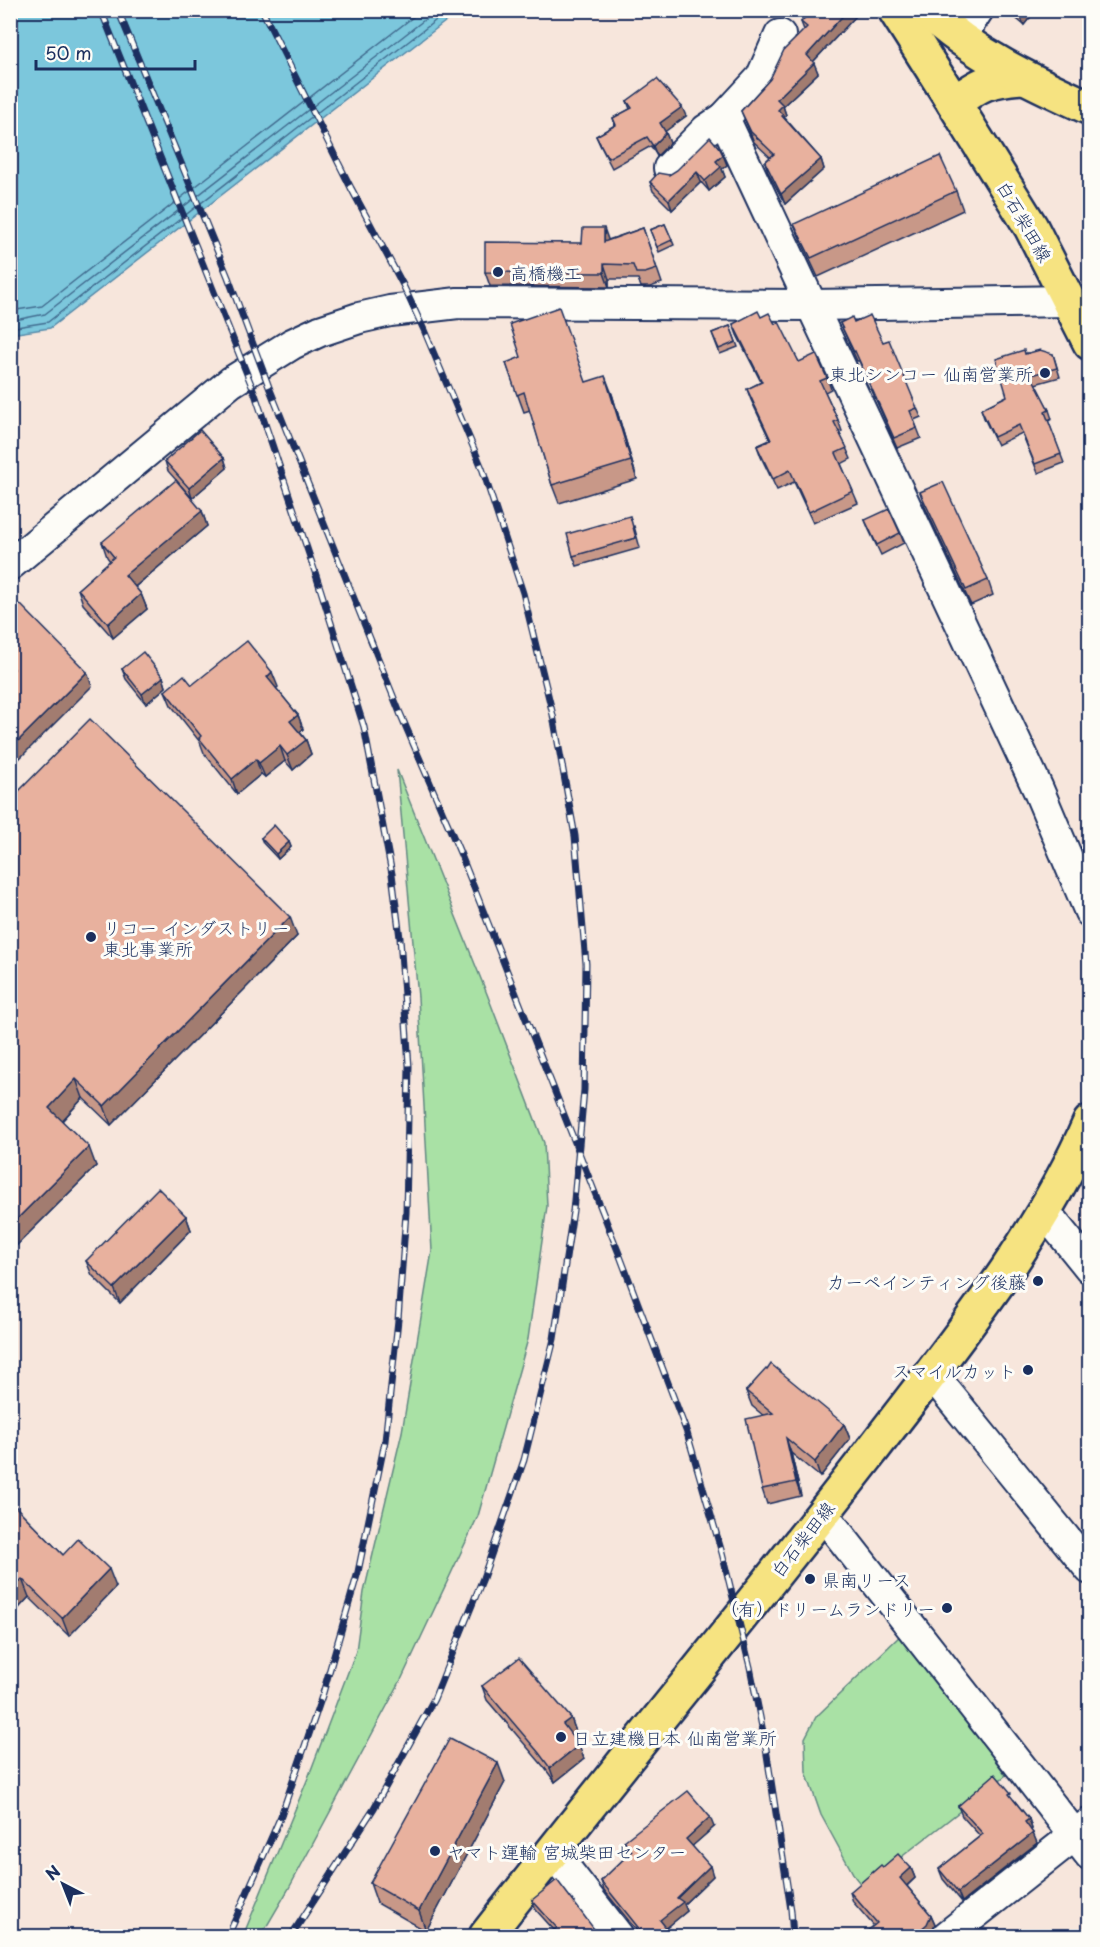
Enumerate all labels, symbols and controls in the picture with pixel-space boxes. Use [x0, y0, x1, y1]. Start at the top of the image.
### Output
scale bar [36, 33, 195, 71]
text: 50 m [45, 39, 92, 66]
street label: 白石柴田線 [991, 175, 1059, 267]
place label: 高橋機工 [510, 259, 582, 286]
marker: 高橋機工 [491, 265, 505, 279]
place label: 東北シンコー 仙南営業所 [829, 360, 1033, 387]
marker: 東北シンコー 仙南営業所 [1038, 366, 1052, 380]
place label: リコー インダストリー 東北事業所 [103, 914, 290, 962]
marker: リコー インダストリー 東北事業所 [84, 930, 98, 944]
place label: カーペインティング後藤 [827, 1268, 1026, 1295]
marker: カーペインティング後藤 [1031, 1274, 1045, 1288]
place label: スマイルカット [892, 1357, 1016, 1384]
marker: スマイルカット [1021, 1363, 1035, 1377]
street label: 白石柴田線 [764, 1495, 840, 1583]
place label: 県南リース [822, 1566, 911, 1593]
marker: 県南リース [803, 1572, 817, 1586]
place label: （有）ドリームランドリー [720, 1595, 935, 1622]
marker: （有）ドリームランドリー [940, 1601, 954, 1615]
place label: 日立建機日本 仙南営業所 [573, 1724, 777, 1751]
marker: 日立建機日本 仙南営業所 [554, 1730, 568, 1744]
place label: ヤマト運輸 宮城柴田センター [447, 1838, 686, 1865]
marker: ヤマト運輸 宮城柴田センター [428, 1844, 442, 1858]
north arrow [33, 1854, 93, 1914]
text: N [40, 1859, 65, 1885]

